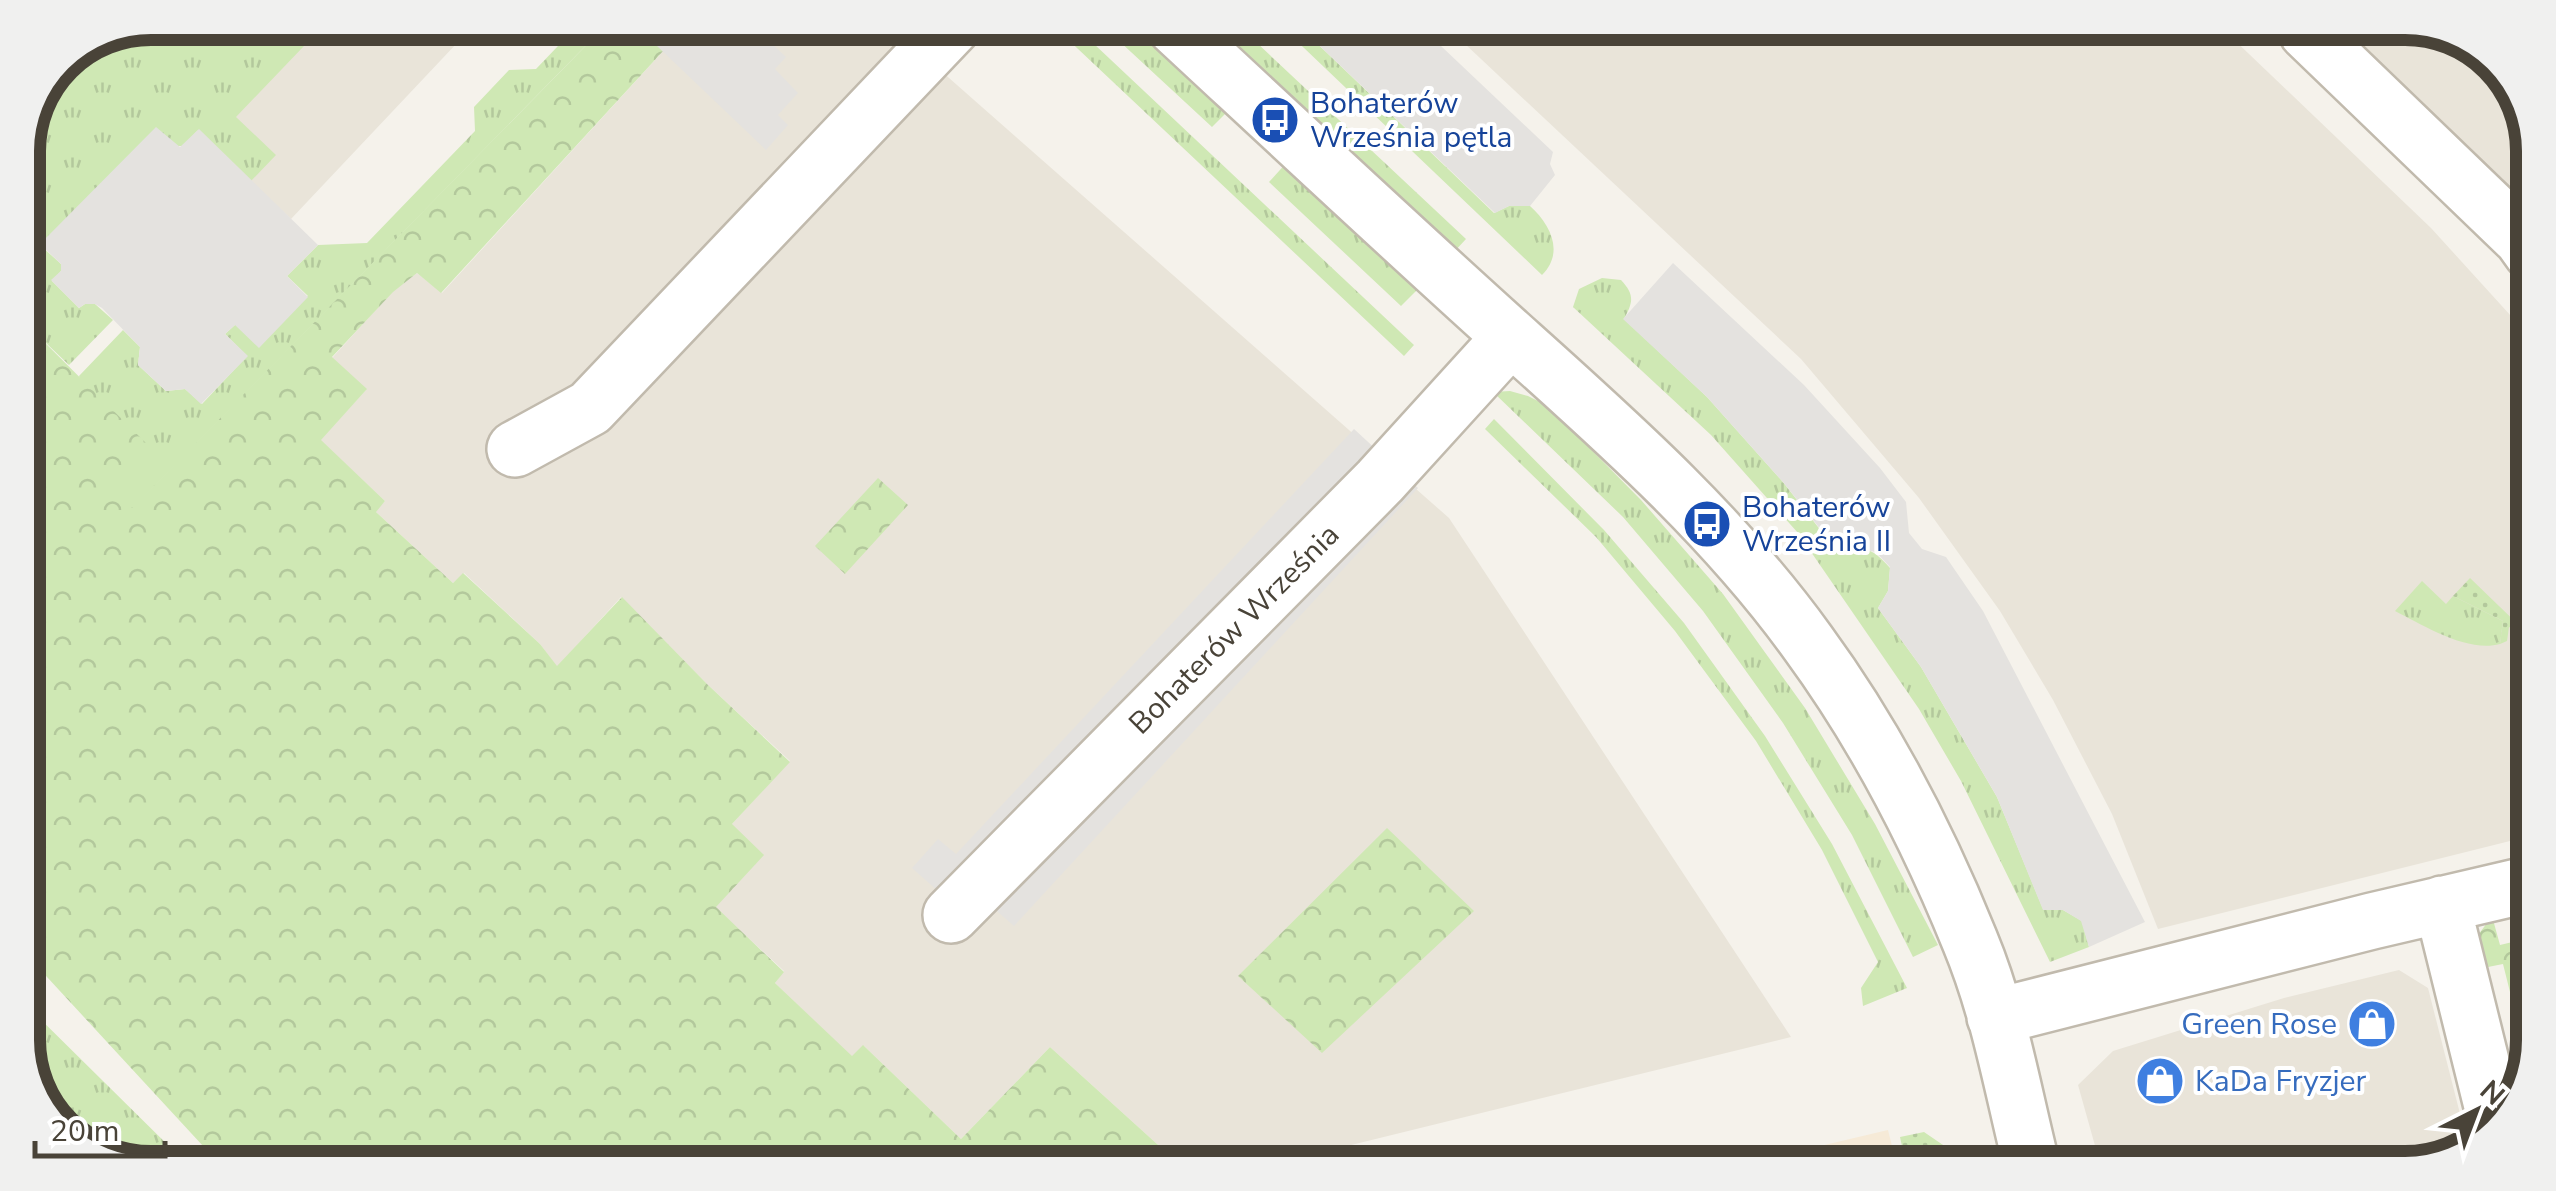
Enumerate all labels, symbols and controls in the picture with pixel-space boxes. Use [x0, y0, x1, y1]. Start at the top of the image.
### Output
place label: Bohaterów Września pętla [1310, 83, 1512, 158]
bus stop icon: Bohaterów Września pętla [1249, 94, 1301, 146]
place label: Bohaterów Września II [1742, 487, 1891, 562]
bus stop icon: Bohaterów Września II [1681, 498, 1733, 550]
street label: Bohaterów Września [1120, 515, 1349, 744]
shop icon: Green Rose [2346, 998, 2398, 1050]
place label: Green Rose [2181, 1004, 2337, 1045]
shop icon: KaDa Fryzjer [2134, 1055, 2186, 1107]
place label: KaDa Fryzjer [2195, 1061, 2366, 1102]
north arrow [2426, 1061, 2526, 1161]
text: N [2472, 1072, 2513, 1114]
scale bar [35, 1096, 165, 1158]
text: 20 m [50, 1111, 119, 1152]

